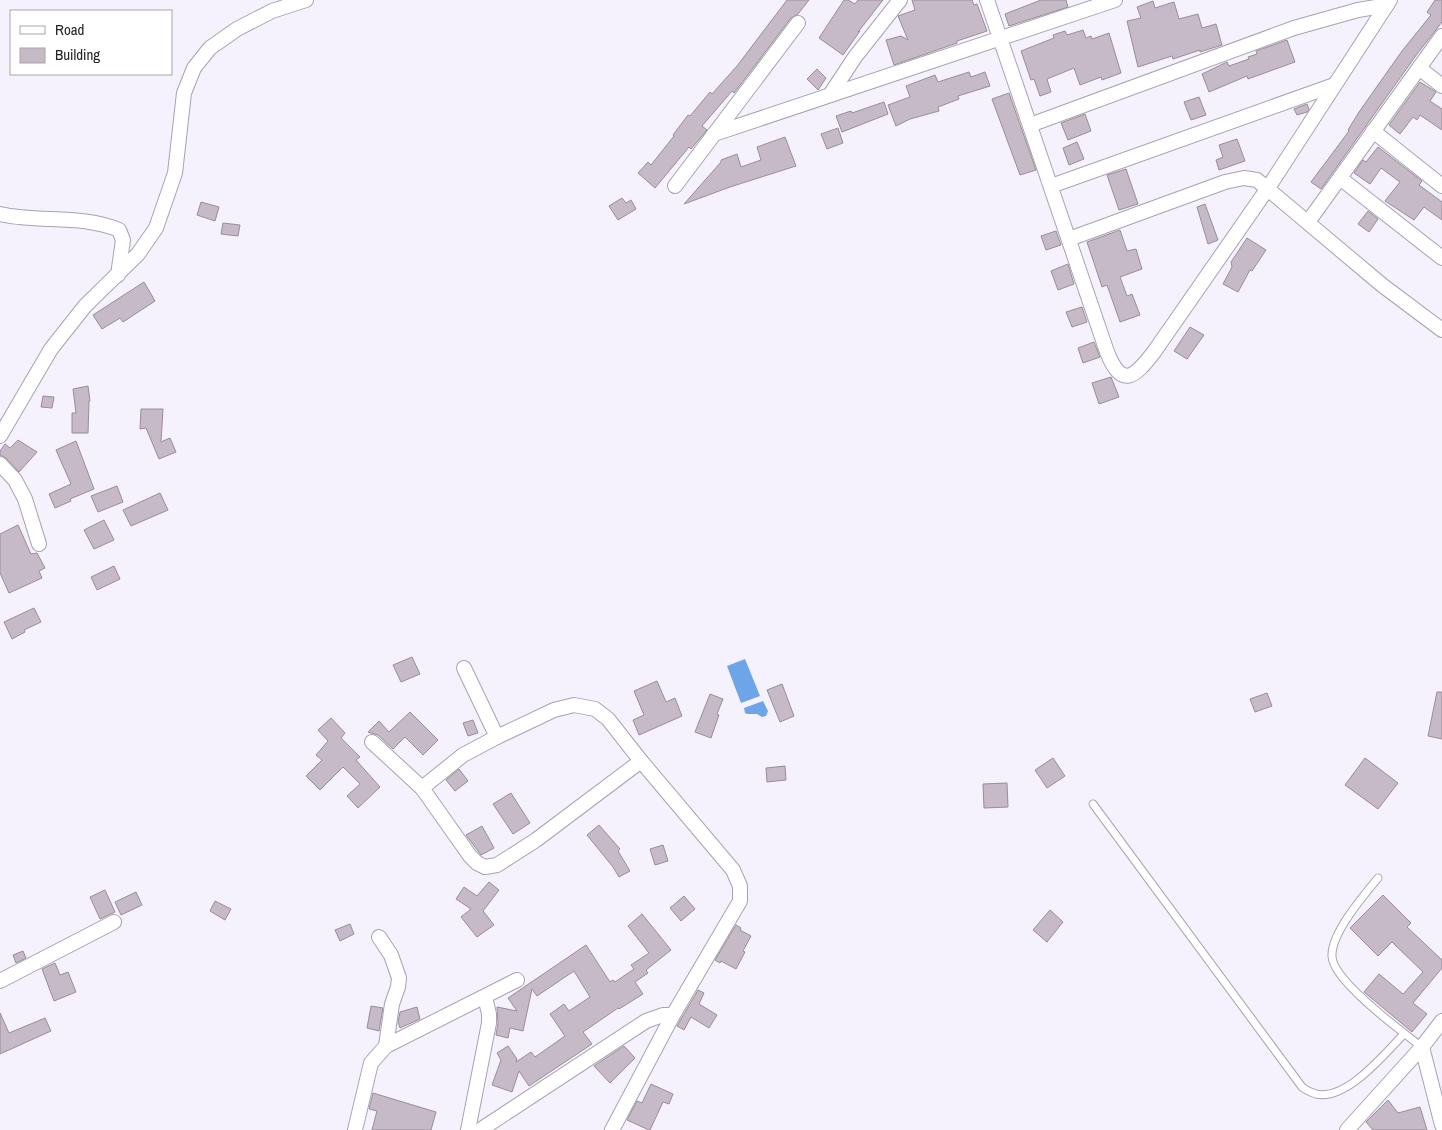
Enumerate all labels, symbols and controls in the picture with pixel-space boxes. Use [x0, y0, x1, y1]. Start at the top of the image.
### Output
legend [10, 10, 172, 75]
text: Road [55, 19, 84, 40]
text: Building [55, 44, 100, 65]

